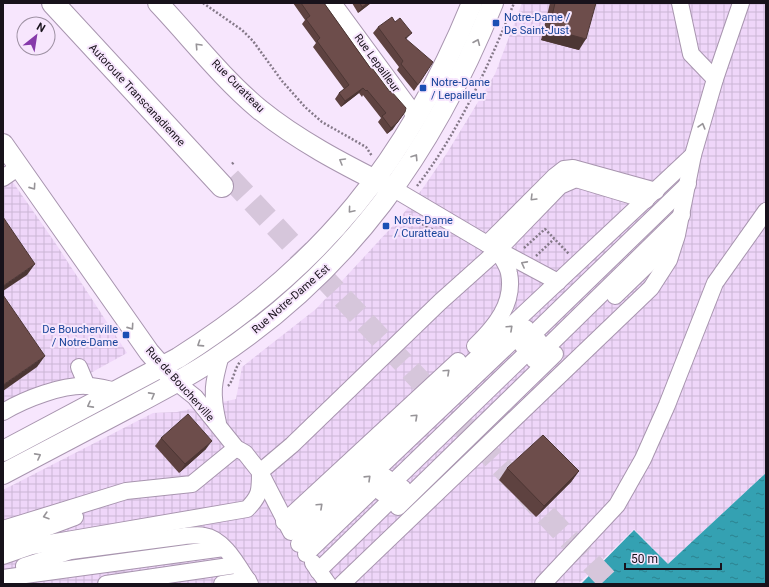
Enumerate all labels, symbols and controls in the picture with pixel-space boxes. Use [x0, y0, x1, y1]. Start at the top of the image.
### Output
place label: Notre-Dame / De Saint-Just [504, 11, 571, 37]
north arrow [16, 16, 56, 56]
marker: Notre-Dame / De Saint-Just [491, 18, 501, 28]
text: N [34, 20, 48, 35]
street label: Rue Lepailleur [351, 31, 403, 95]
one-way arrow [472, 39, 480, 46]
street label: Autoroute Transcanadienne [86, 41, 188, 149]
one-way arrow [195, 43, 203, 51]
street label: Rue Curatteau [209, 57, 267, 115]
place label: Notre-Dame / Lepailleur [431, 76, 490, 102]
marker: Notre-Dame / Lepailleur [418, 83, 428, 93]
one-way arrow [697, 123, 706, 130]
one-way arrow [411, 154, 418, 161]
one-way arrow [339, 159, 346, 166]
one-way arrow [29, 183, 36, 190]
one-way arrow [530, 193, 538, 201]
one-way arrow [349, 206, 356, 213]
place label: Notre-Dame / Curatteau [394, 214, 453, 240]
marker: Notre-Dame / Curatteau [381, 221, 391, 231]
one-way arrow [521, 261, 528, 269]
street label: Rue Notre-Dame Est [250, 262, 333, 336]
one-way arrow [126, 322, 133, 329]
place label: De Boucherville / Notre-Dame [42, 323, 118, 349]
one-way arrow [505, 325, 513, 333]
marker: De Boucherville / Notre-Dame [121, 330, 131, 340]
one-way arrow [197, 339, 204, 347]
street label: Rue de Boucherville [143, 344, 217, 424]
one-way arrow [442, 370, 449, 377]
one-way arrow [148, 392, 155, 400]
one-way arrow [87, 400, 94, 407]
one-way arrow [410, 414, 418, 422]
one-way arrow [33, 453, 41, 461]
one-way arrow [363, 475, 371, 483]
one-way arrow [315, 503, 323, 511]
one-way arrow [42, 511, 49, 520]
scale bar [625, 545, 721, 571]
text: 50 m [631, 552, 658, 566]

